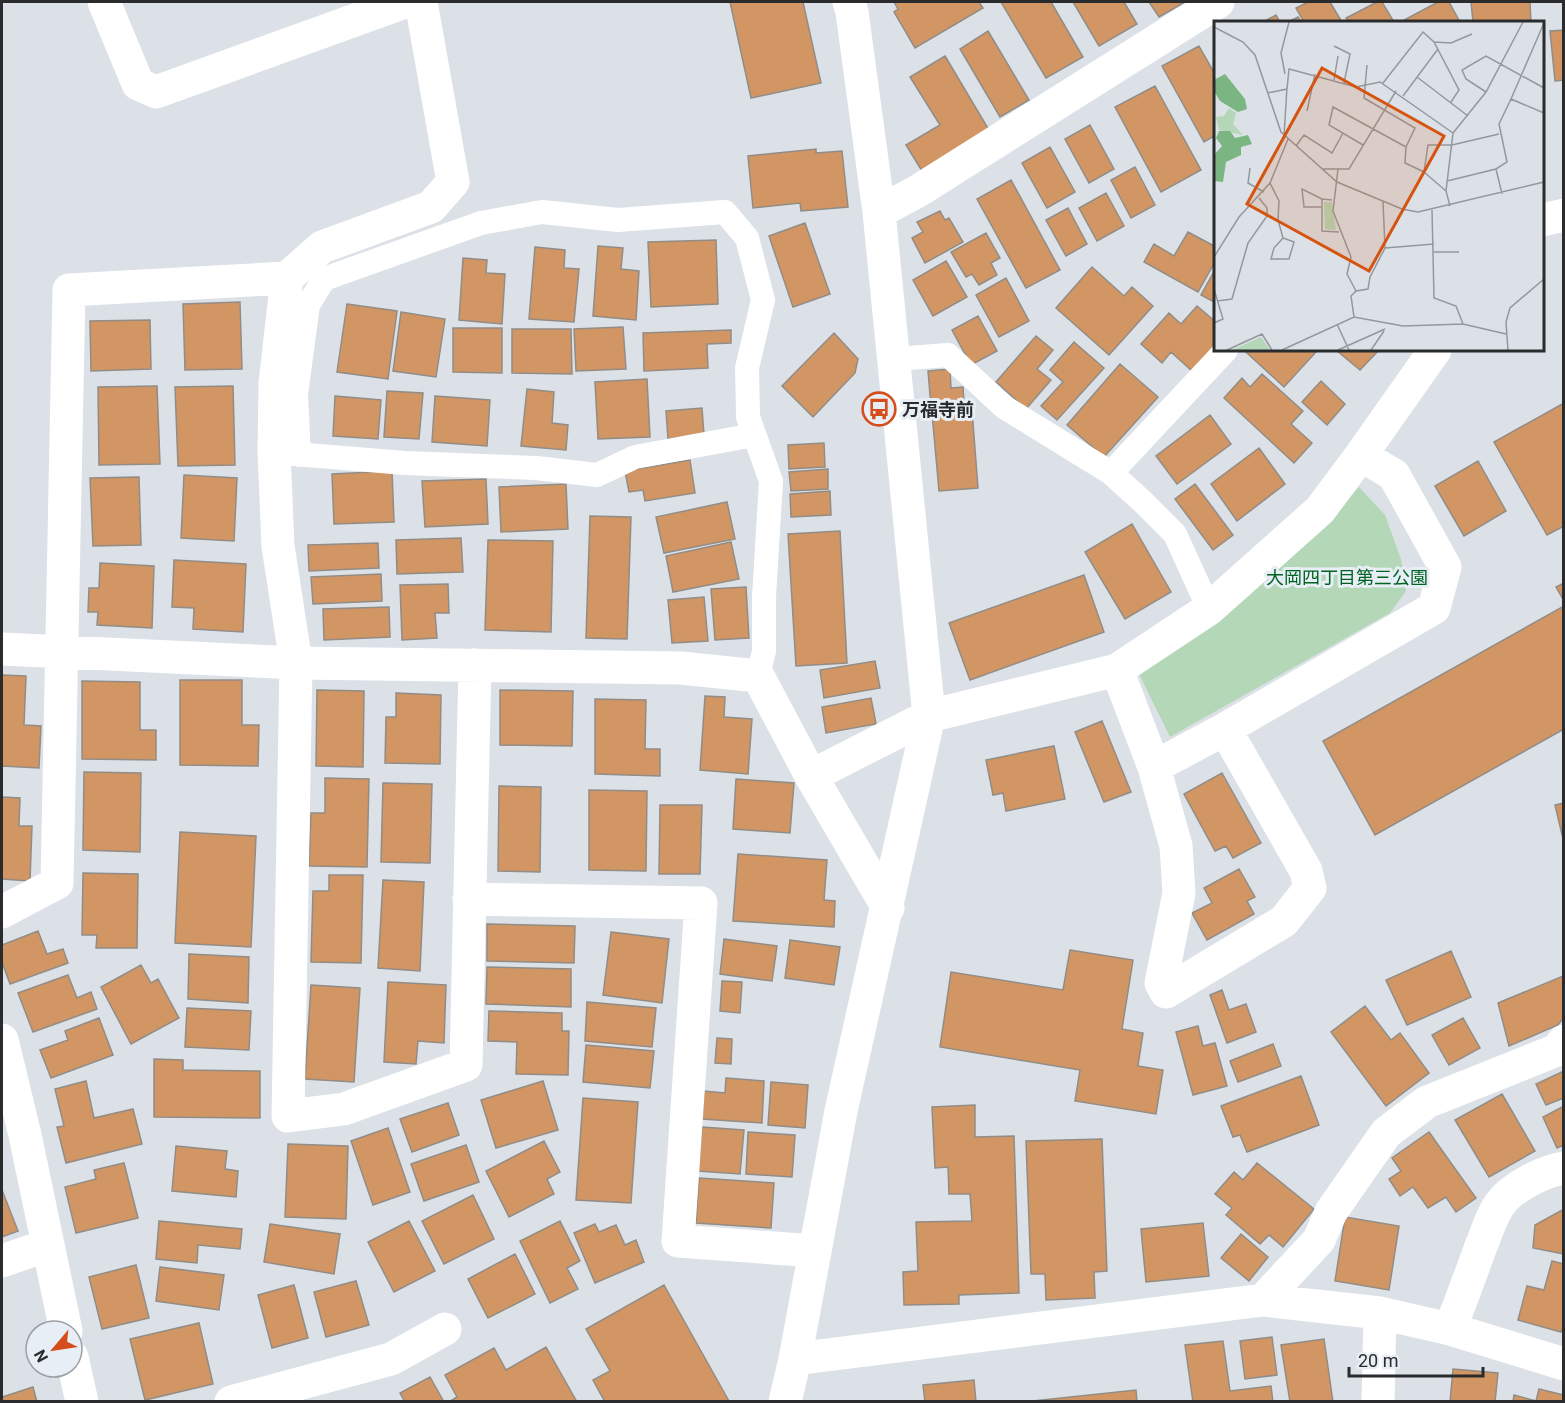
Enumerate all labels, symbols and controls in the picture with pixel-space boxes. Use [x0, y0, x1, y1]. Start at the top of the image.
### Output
inset map [1214, 21, 1544, 351]
bus stop icon: 万福寺前 [861, 391, 897, 427]
place label: 万福寺前 [902, 399, 974, 420]
park label: 大岡四丁目第三公園 [1266, 567, 1428, 588]
north arrow [24, 1319, 84, 1379]
scale bar [1349, 1340, 1482, 1378]
text: N [30, 1346, 52, 1366]
text: 20 m [1358, 1350, 1398, 1371]

